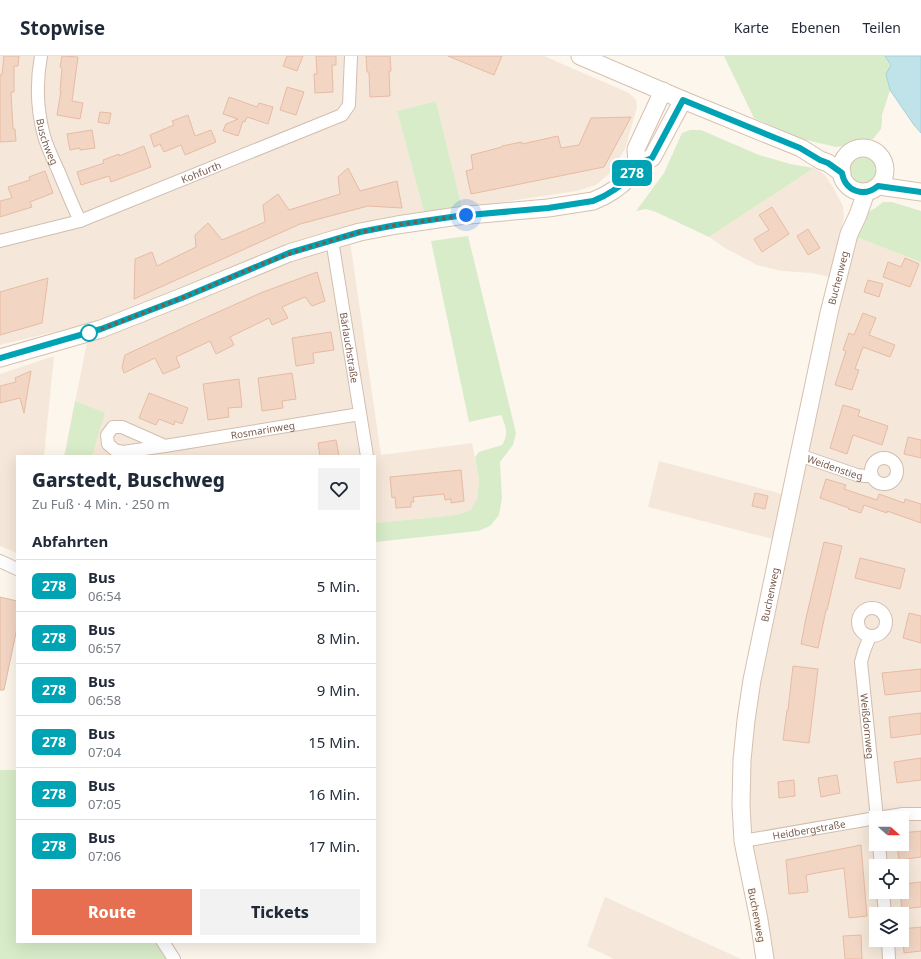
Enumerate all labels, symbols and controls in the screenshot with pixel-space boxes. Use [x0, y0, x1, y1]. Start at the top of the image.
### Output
text: Stopwise [20, 15, 105, 41]
text: Karte [734, 18, 769, 37]
text: Ebenen [791, 18, 841, 37]
text: Teilen [863, 18, 901, 37]
street label: Buschweg [33, 117, 62, 167]
street label: Kohfurth [179, 158, 223, 186]
line badge: 278 [609, 160, 655, 186]
text: 278 [620, 163, 644, 182]
your location [456, 205, 476, 225]
street label: Buchenweg [824, 249, 851, 306]
street label: Bärlauchstraße [337, 311, 362, 384]
unlabelled marker [80, 324, 98, 342]
street label: Rosmarinweg [230, 418, 296, 442]
street label: Weidenstieg [805, 451, 864, 483]
text: Garstedt, Buschweg [32, 467, 225, 493]
button: heart [318, 468, 360, 510]
text: Zu Fuß · 4 Min. · 250 m [32, 495, 170, 513]
text: Abfahrten [32, 531, 108, 551]
street label: Buchenweg [757, 566, 782, 623]
text: Bus [88, 567, 115, 587]
text: 278 [42, 576, 66, 595]
text: 5 Min. [317, 576, 360, 596]
text: 06:54 [88, 587, 121, 605]
text: Bus [88, 619, 115, 639]
text: 278 [42, 628, 66, 647]
text: 8 Min. [317, 628, 360, 648]
text: 06:57 [88, 639, 121, 657]
text: Bus [88, 671, 115, 691]
text: 278 [42, 680, 66, 699]
text: 9 Min. [317, 680, 360, 700]
text: 06:58 [88, 691, 121, 709]
street label: Weißdornweg [857, 693, 878, 760]
text: Bus [88, 723, 115, 743]
text: 278 [42, 732, 66, 751]
text: 15 Min. [308, 732, 360, 752]
text: 07:04 [88, 743, 121, 761]
text: Bus [88, 775, 115, 795]
text: 278 [42, 784, 66, 803]
text: 16 Min. [308, 784, 360, 804]
text: 07:05 [88, 795, 121, 813]
north arrow [869, 811, 909, 851]
map controls [869, 811, 909, 947]
street label: Heidbergstraße [771, 816, 847, 843]
text: Bus [88, 827, 115, 847]
text: 278 [42, 836, 66, 855]
text: 17 Min. [308, 836, 360, 856]
text: 07:06 [88, 847, 121, 865]
button: locate [869, 859, 909, 899]
street label: Buchenweg [745, 887, 769, 943]
button: Route [32, 889, 192, 935]
button: Tickets [200, 889, 360, 935]
button: layers [869, 907, 909, 947]

